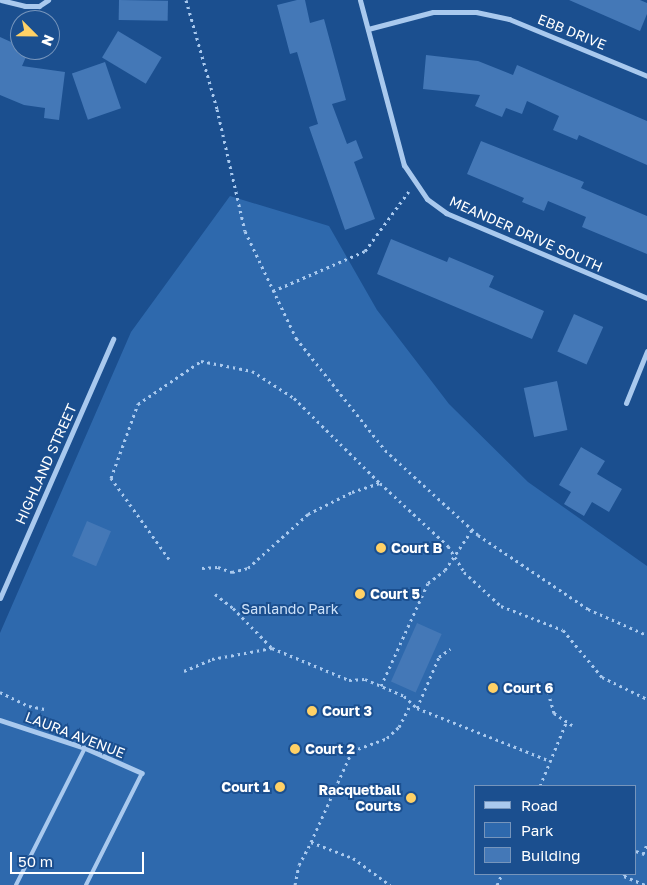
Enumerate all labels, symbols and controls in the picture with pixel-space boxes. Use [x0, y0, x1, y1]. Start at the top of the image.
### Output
north arrow [10, 10, 60, 60]
street label: EBB DRIVE [535, 11, 609, 53]
text: N [38, 32, 58, 49]
street label: MEANDER DRIVE SOUTH [447, 193, 605, 275]
street label: HIGHLAND STREET [12, 401, 80, 527]
place label: Court B [391, 540, 442, 556]
marker: Court B [375, 542, 387, 554]
place label: Court 5 [370, 586, 420, 602]
marker: Court 5 [354, 588, 366, 600]
park label: Sanlando Park [241, 601, 339, 617]
place label: Court 6 [503, 680, 553, 696]
marker: Court 6 [487, 682, 499, 694]
place label: Court 3 [322, 703, 372, 719]
marker: Court 3 [306, 705, 318, 717]
street label: LAURA AVENUE [23, 708, 127, 762]
place label: Court 2 [305, 741, 355, 757]
marker: Court 2 [289, 743, 301, 755]
place label: Court 1 [221, 779, 270, 795]
marker: Court 1 [274, 781, 286, 793]
place label: Racquetball Courts [318, 782, 401, 814]
legend [474, 785, 637, 875]
marker: Racquetball Courts [405, 792, 417, 804]
text: Road [521, 796, 558, 814]
text: Park [521, 821, 553, 839]
scale bar [12, 842, 146, 874]
text: Building [521, 846, 581, 864]
text: 50 m [18, 852, 53, 870]

